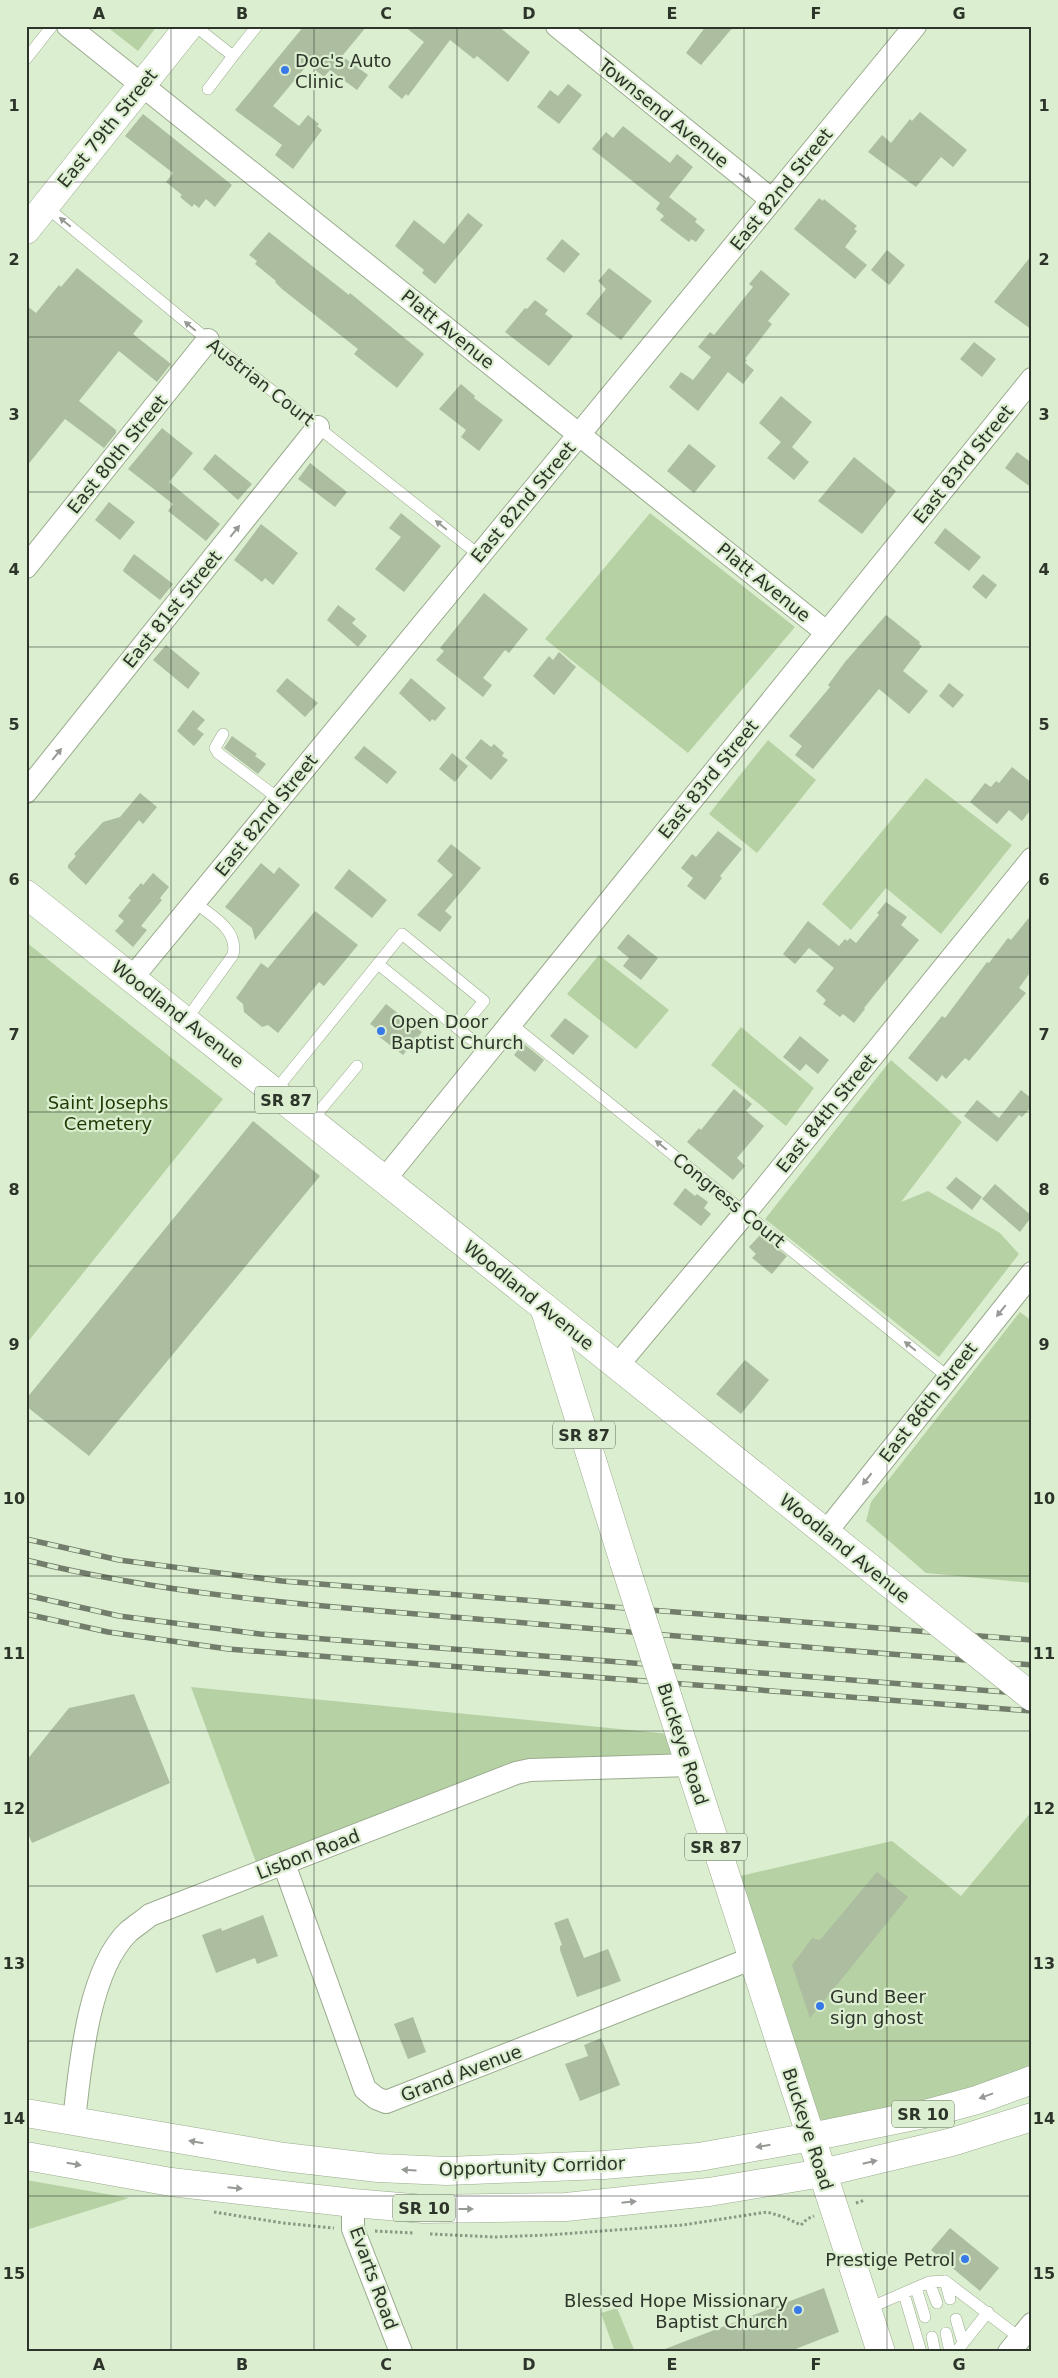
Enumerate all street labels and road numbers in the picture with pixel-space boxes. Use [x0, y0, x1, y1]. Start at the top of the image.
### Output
street label: Townsend Avenue [594, 54, 733, 172]
street label: East 79th Street [53, 65, 161, 191]
street label: East 82nd Street [725, 124, 837, 254]
street label: Platt Avenue [397, 285, 499, 373]
street label: Austrian Court [203, 334, 319, 430]
street label: East 80th Street [63, 391, 171, 517]
street label: East 83rd Street [909, 401, 1017, 527]
street label: East 82nd Street [467, 438, 579, 566]
street label: Platt Avenue [713, 538, 815, 626]
street label: East 81st Street [118, 546, 226, 672]
street label: East 83rd Street [654, 716, 762, 842]
street label: East 82nd Street [210, 750, 322, 880]
street label: Woodland Avenue [108, 956, 248, 1072]
street label: East 84th Street [772, 1050, 880, 1176]
road number: SR 87 [255, 1086, 317, 1114]
street label: Congress Court [669, 1148, 789, 1252]
street label: Woodland Avenue [460, 1236, 598, 1354]
street label: East 86th Street [875, 1338, 981, 1466]
road number: SR 87 [553, 1422, 615, 1448]
street label: Woodland Avenue [776, 1489, 914, 1607]
street label: Buckeye Road [653, 1680, 713, 1808]
street label: Lisbon Road [253, 1825, 363, 1883]
road number: SR 87 [685, 1834, 747, 1860]
street label: Grand Avenue [398, 2040, 524, 2106]
street label: Buckeye Road [778, 2065, 838, 2193]
road number: SR 10 [892, 2100, 954, 2128]
street label: Opportunity Corridor [438, 2152, 626, 2180]
road number: SR 10 [393, 2194, 455, 2222]
street label: Evarts Road [346, 2224, 402, 2332]

